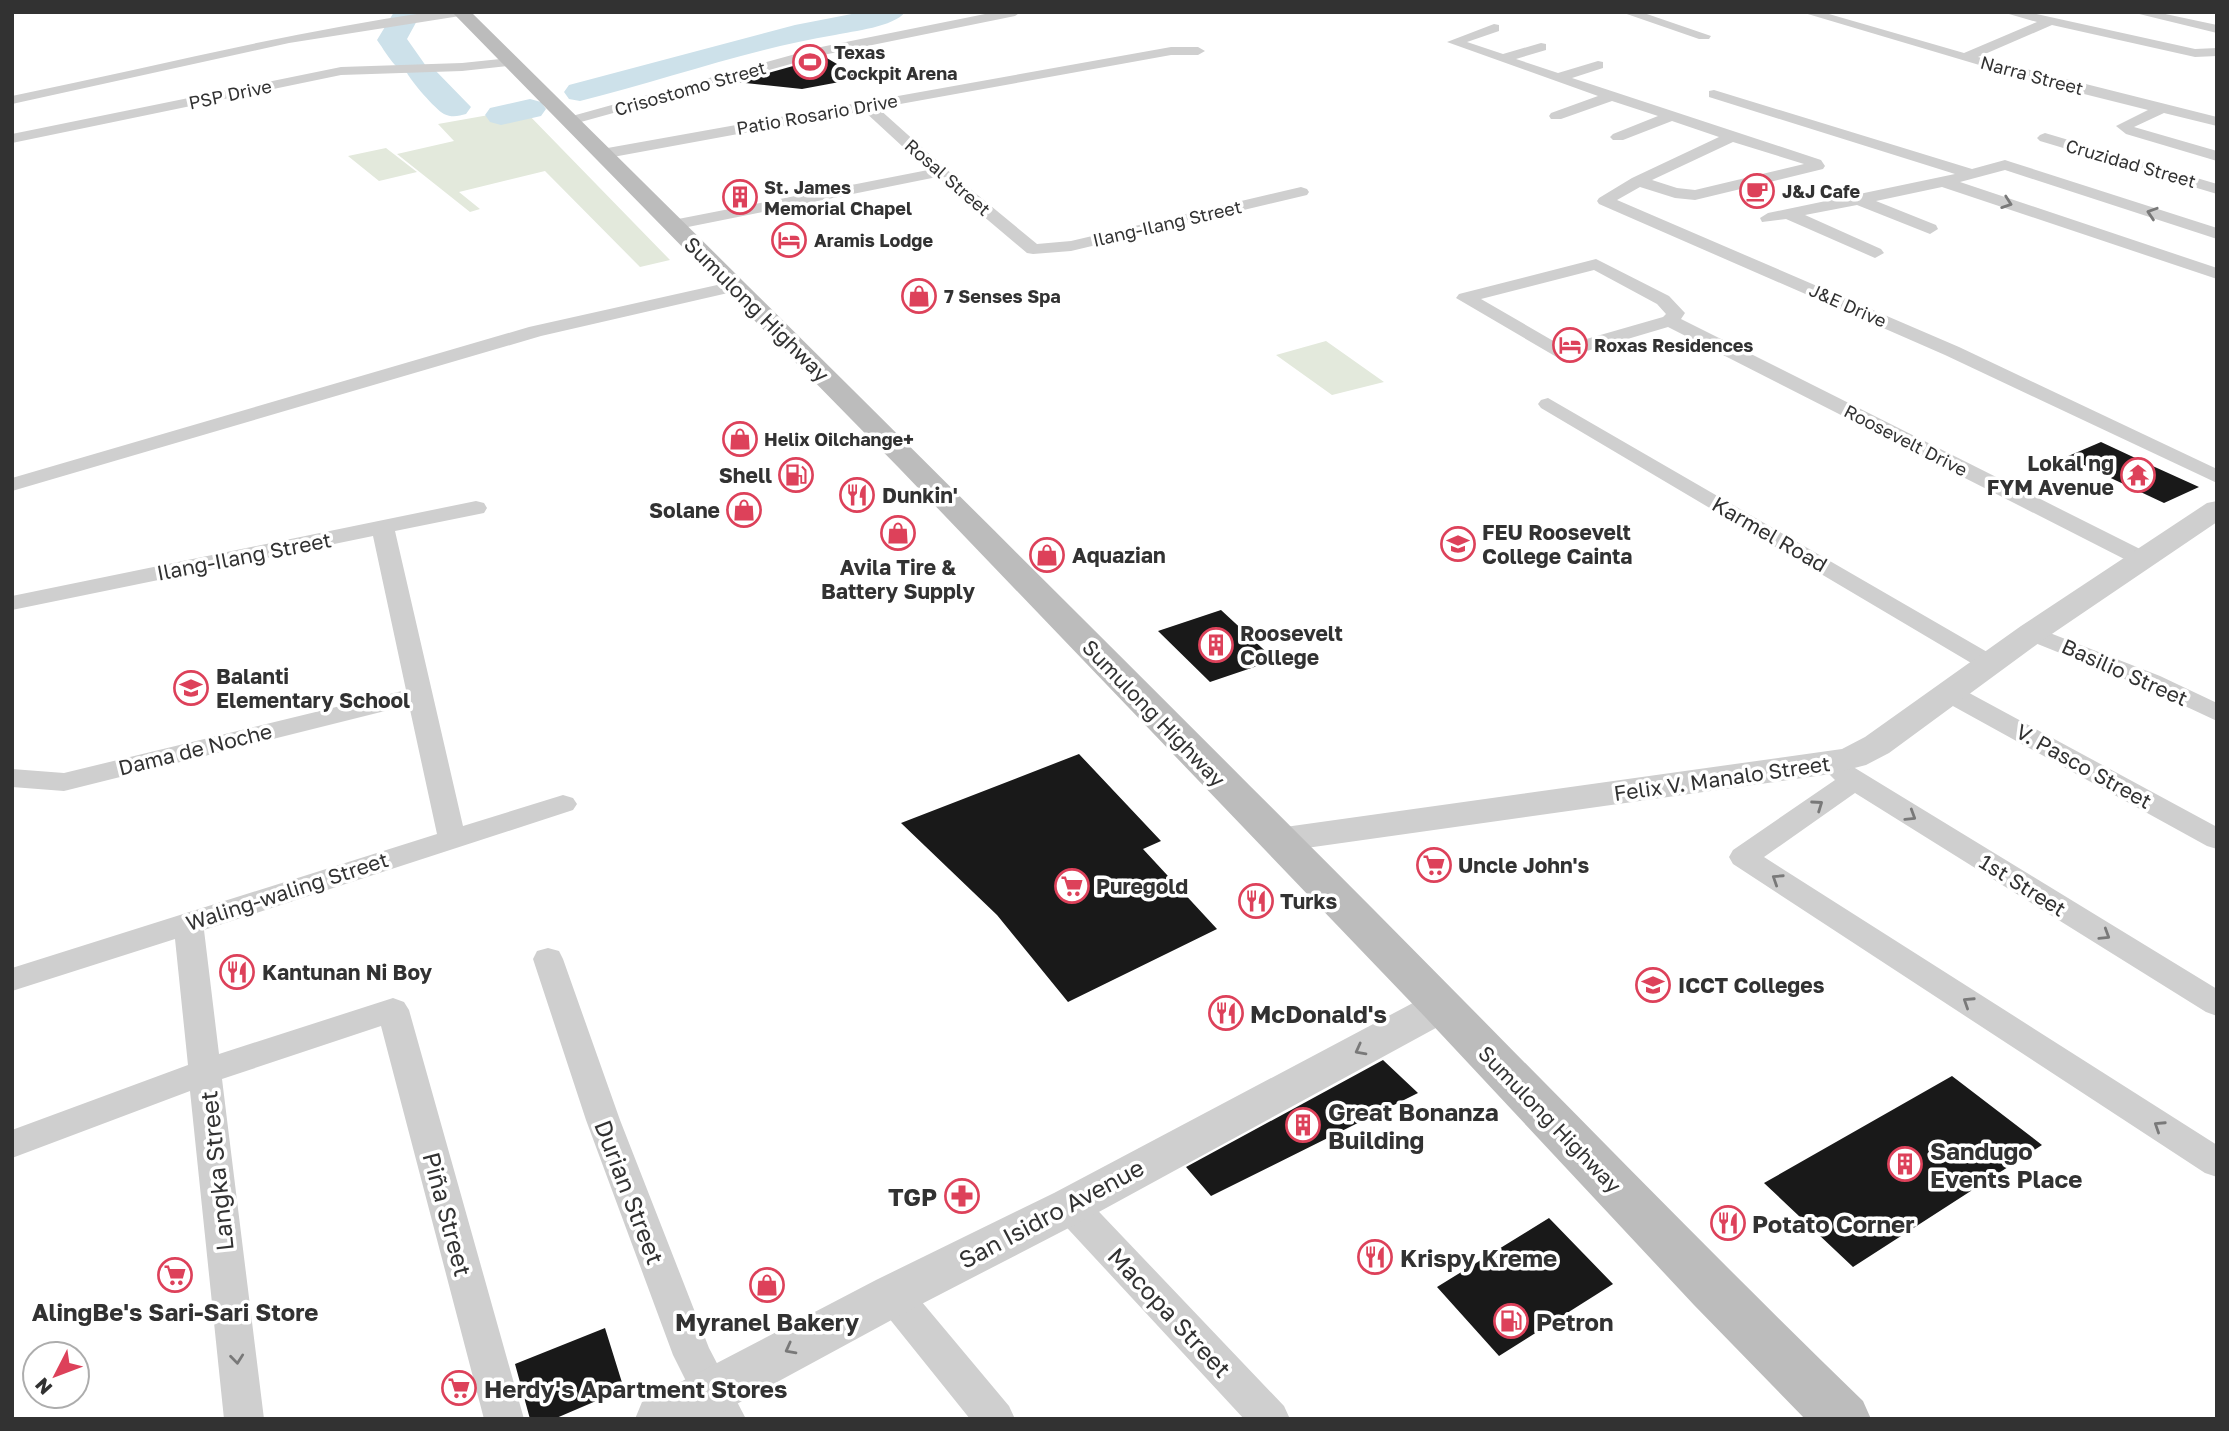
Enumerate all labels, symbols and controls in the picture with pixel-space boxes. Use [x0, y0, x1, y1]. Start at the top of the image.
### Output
place label: Texas Cockpit Arena [834, 41, 958, 84]
sports icon: Texas Cockpit Arena [791, 43, 829, 81]
street label: Narra Street [1978, 51, 2086, 99]
street label: Crisostomo Street [612, 56, 768, 120]
street label: PSP Drive [187, 74, 273, 114]
street label: Patio Rosario Drive [735, 89, 899, 139]
street label: Rosal Street [901, 134, 995, 220]
street label: Cruzidad Street [2063, 134, 2199, 192]
cafe icon: J&J Cafe [1738, 172, 1776, 210]
place label: St. James Memorial Chapel [764, 176, 912, 219]
building icon: St. James Memorial Chapel [721, 178, 759, 216]
place label: J&J Cafe [1782, 180, 1860, 202]
street label: Ilang-Ilang Street [1090, 195, 1244, 251]
one-way arrow [2001, 195, 2013, 209]
one-way arrow [2146, 207, 2158, 221]
hotel icon: Aramis Lodge [770, 221, 808, 259]
place label: Aramis Lodge [814, 229, 933, 251]
street label: Sumulong Highway [679, 231, 835, 387]
shop icon: 7 Senses Spa [900, 277, 938, 315]
street label: J&E Drive [1806, 278, 1890, 332]
place label: 7 Senses Spa [944, 285, 1061, 307]
hotel icon: Roxas Residences [1551, 326, 1589, 364]
place label: Roxas Residences [1594, 334, 1753, 356]
street label: Roosevelt Drive [1841, 400, 1971, 480]
shop icon: Helix Oilchange+ [721, 420, 759, 458]
place label: Helix Oilchange+ [764, 428, 914, 450]
place label: Lokal ng FYM Avenue [1987, 450, 2114, 500]
fuel station icon: Shell [777, 456, 815, 494]
temple icon: Lokal ng FYM Avenue [2119, 456, 2157, 494]
place label: Shell [719, 462, 772, 488]
restaurant icon: Dunkin' [838, 476, 876, 514]
place label: Dunkin' [882, 482, 958, 508]
shop icon: Solane [725, 491, 763, 529]
street label: Karmel Road [1708, 491, 1832, 577]
place label: Solane [649, 497, 720, 523]
shop icon: Avila Tire & Battery Supply [879, 514, 917, 552]
place label: FEU Roosevelt College Cainta [1482, 519, 1633, 569]
school or university icon: FEU Roosevelt College Cainta [1439, 525, 1477, 563]
street label: Ilang-Ilang Street [154, 526, 334, 586]
shop icon: Aquazian [1028, 536, 1066, 574]
place label: Aquazian [1072, 542, 1166, 568]
place label: Avila Tire & Battery Supply [821, 554, 975, 604]
place label: Roosevelt College [1240, 620, 1343, 670]
building icon: Roosevelt College [1197, 626, 1235, 664]
street label: Basilio Street [2058, 633, 2192, 711]
street label: Sumulong Highway [1077, 634, 1231, 792]
place label: Balanti Elementary School [216, 663, 410, 713]
school or university icon: Balanti Elementary School [172, 669, 210, 707]
street label: Dama de Noche [115, 717, 275, 781]
street label: V. Pasco Street [2012, 718, 2156, 814]
street label: Felix V. Manalo Street [1612, 750, 1832, 806]
one-way arrow [1810, 801, 1823, 813]
one-way arrow [1903, 808, 1916, 821]
street label: Waling-waling Street [183, 846, 391, 936]
supermarket icon: Uncle John's [1415, 846, 1453, 884]
street label: 1st Street [1975, 848, 2071, 922]
place label: Uncle John's [1458, 852, 1590, 878]
supermarket icon: Puregold [1053, 867, 1091, 905]
place label: Puregold [1096, 873, 1188, 899]
one-way arrow [1772, 875, 1785, 888]
restaurant icon: Turks [1237, 882, 1275, 920]
place label: Turks [1280, 888, 1338, 914]
one-way arrow [2097, 927, 2110, 940]
restaurant icon: Kantunan Ni Boy [218, 953, 256, 991]
place label: Kantunan Ni Boy [262, 959, 433, 985]
school or university icon: ICCT Colleges [1634, 966, 1672, 1004]
place label: ICCT Colleges [1678, 972, 1825, 998]
restaurant icon: McDonald's [1207, 994, 1245, 1032]
one-way arrow [1963, 998, 1976, 1011]
place label: McDonald's [1250, 999, 1387, 1028]
street label: Sumulong Highway [1473, 1040, 1627, 1198]
one-way arrow [1355, 1042, 1367, 1055]
street label: Langka Street [193, 1089, 239, 1253]
place label: Great Bonanza Building [1328, 1097, 1499, 1154]
building icon: Great Bonanza Building [1284, 1106, 1322, 1144]
street label: Durian Street [589, 1116, 671, 1268]
one-way arrow [2154, 1121, 2167, 1134]
place label: Sandugo Events Place [1930, 1136, 2082, 1193]
building icon: Sandugo Events Place [1886, 1145, 1924, 1183]
street label: Piña Street [417, 1149, 479, 1279]
street label: San Isidro Avenue [954, 1152, 1148, 1274]
pharmacy icon: TGP [943, 1177, 981, 1215]
place label: TGP [888, 1182, 937, 1211]
restaurant icon: Potato Corner [1709, 1204, 1747, 1242]
place label: Potato Corner [1752, 1209, 1915, 1238]
restaurant icon: Krispy Kreme [1356, 1238, 1394, 1276]
street label: Macopa Street [1102, 1241, 1238, 1383]
place label: Krispy Kreme [1400, 1243, 1557, 1272]
supermarket icon: AlingBe's Sari-Sari Store [156, 1256, 194, 1294]
shop icon: Myranel Bakery [748, 1266, 786, 1304]
place label: AlingBe's Sari-Sari Store [32, 1297, 318, 1326]
fuel station icon: Petron [1492, 1302, 1530, 1340]
place label: Myranel Bakery [675, 1307, 860, 1336]
place label: Petron [1536, 1307, 1613, 1336]
north arrow [21, 1340, 91, 1410]
one-way arrow [785, 1341, 797, 1354]
one-way arrow [230, 1353, 245, 1365]
supermarket icon: Herdy's Apartment Stores [440, 1369, 478, 1407]
text: N [30, 1374, 56, 1400]
place label: Herdy's Apartment Stores [484, 1374, 787, 1403]

